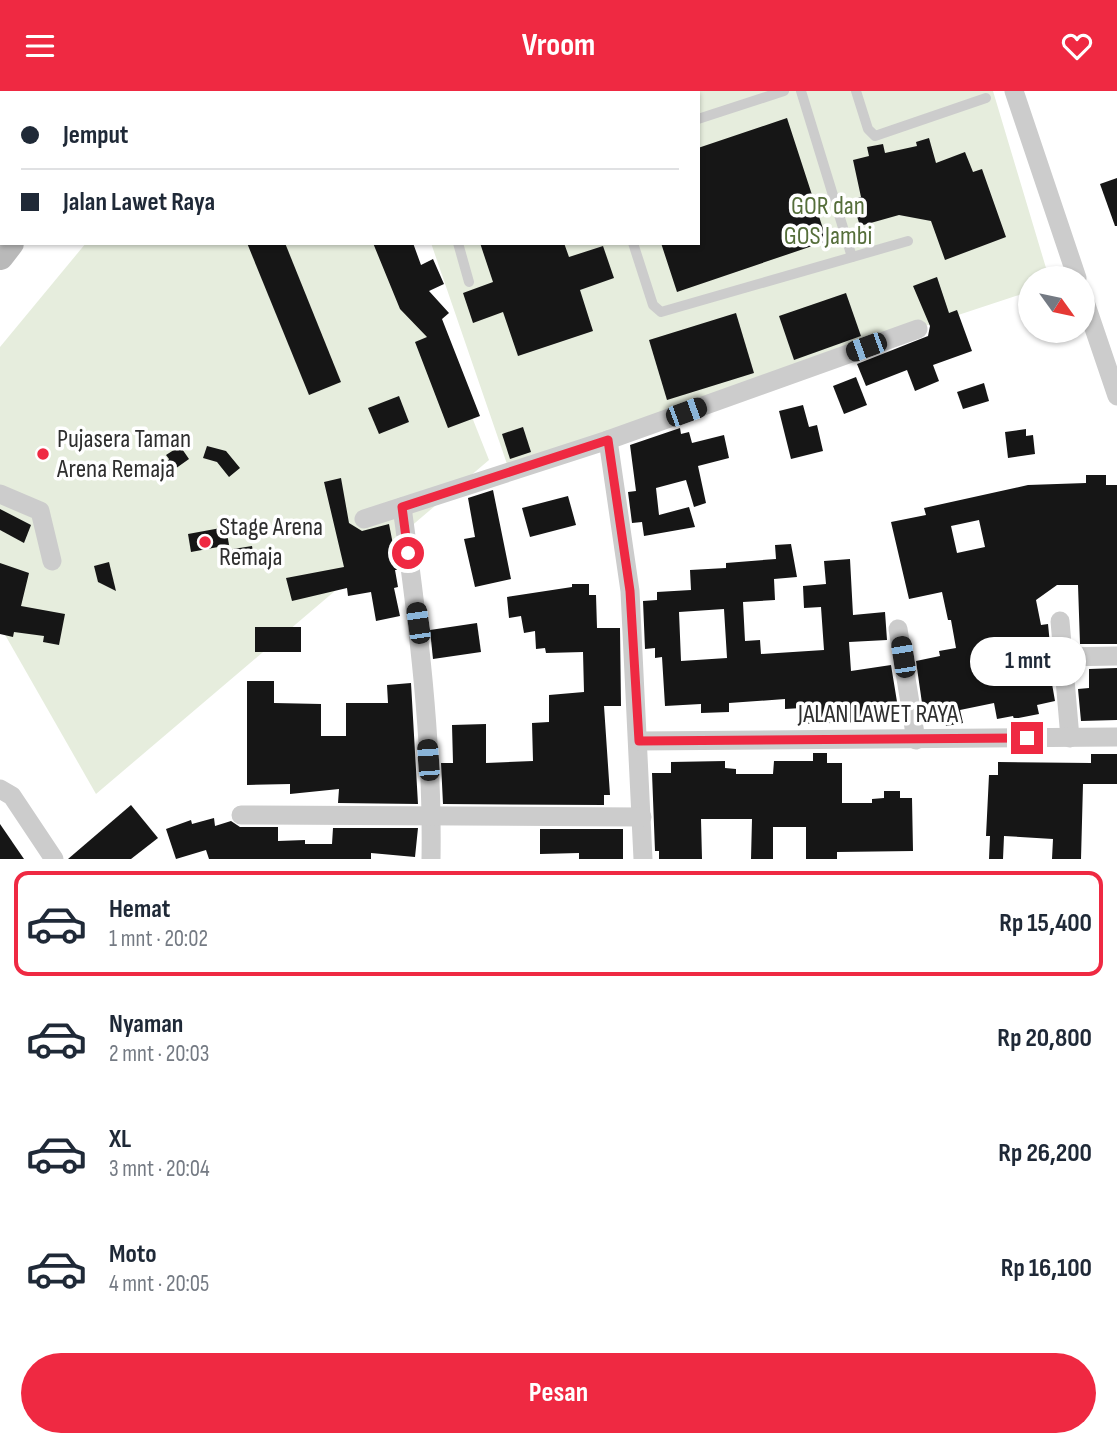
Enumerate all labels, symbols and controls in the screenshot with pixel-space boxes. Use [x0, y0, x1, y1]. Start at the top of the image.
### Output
text: Vroom [522, 26, 595, 65]
icon: menu [21, 27, 59, 65]
icon: heart [1058, 27, 1096, 65]
text: Jemput [63, 120, 128, 151]
text: Jalan Lawet Raya [63, 187, 215, 218]
park label: GOR dan GOS Jambi [784, 191, 872, 252]
north arrow [1018, 266, 1096, 343]
map controls [1018, 266, 1095, 343]
car [843, 330, 890, 364]
car [663, 395, 710, 429]
place label: Pujasera Taman Arena Remaja [56, 424, 191, 485]
marker: Pujasera Taman Arena Remaja [35, 446, 51, 462]
place label: Stage Arena Remaja [219, 512, 323, 573]
marker: Stage Arena Remaja [197, 534, 213, 550]
route start [392, 537, 424, 569]
car [405, 601, 432, 645]
car [890, 635, 917, 679]
callout: 1 mnt [969, 637, 1085, 685]
text: 1 mnt [1005, 647, 1051, 675]
street label: JALAN LAWET RAYA [797, 699, 959, 730]
route end [1011, 722, 1043, 754]
car [417, 738, 440, 782]
icon: car [25, 892, 88, 955]
text: Hemat [109, 894, 170, 925]
text: Rp 15,400 [999, 908, 1092, 939]
text: 1 mnt · 20:02 [109, 925, 208, 953]
icon: car [25, 1007, 88, 1070]
text: Nyaman [109, 1009, 183, 1040]
text: Rp 20,800 [997, 1023, 1092, 1054]
text: 2 mnt · 20:03 [109, 1040, 210, 1068]
icon: car [25, 1122, 88, 1185]
text: XL [109, 1124, 131, 1155]
text: Rp 26,200 [998, 1138, 1092, 1169]
text: 3 mnt · 20:04 [109, 1155, 210, 1183]
icon: car [25, 1237, 88, 1300]
text: Moto [109, 1239, 157, 1270]
text: Rp 16,100 [1001, 1253, 1092, 1284]
text: 4 mnt · 20:05 [109, 1270, 209, 1298]
button: Pesan [21, 1353, 1096, 1433]

